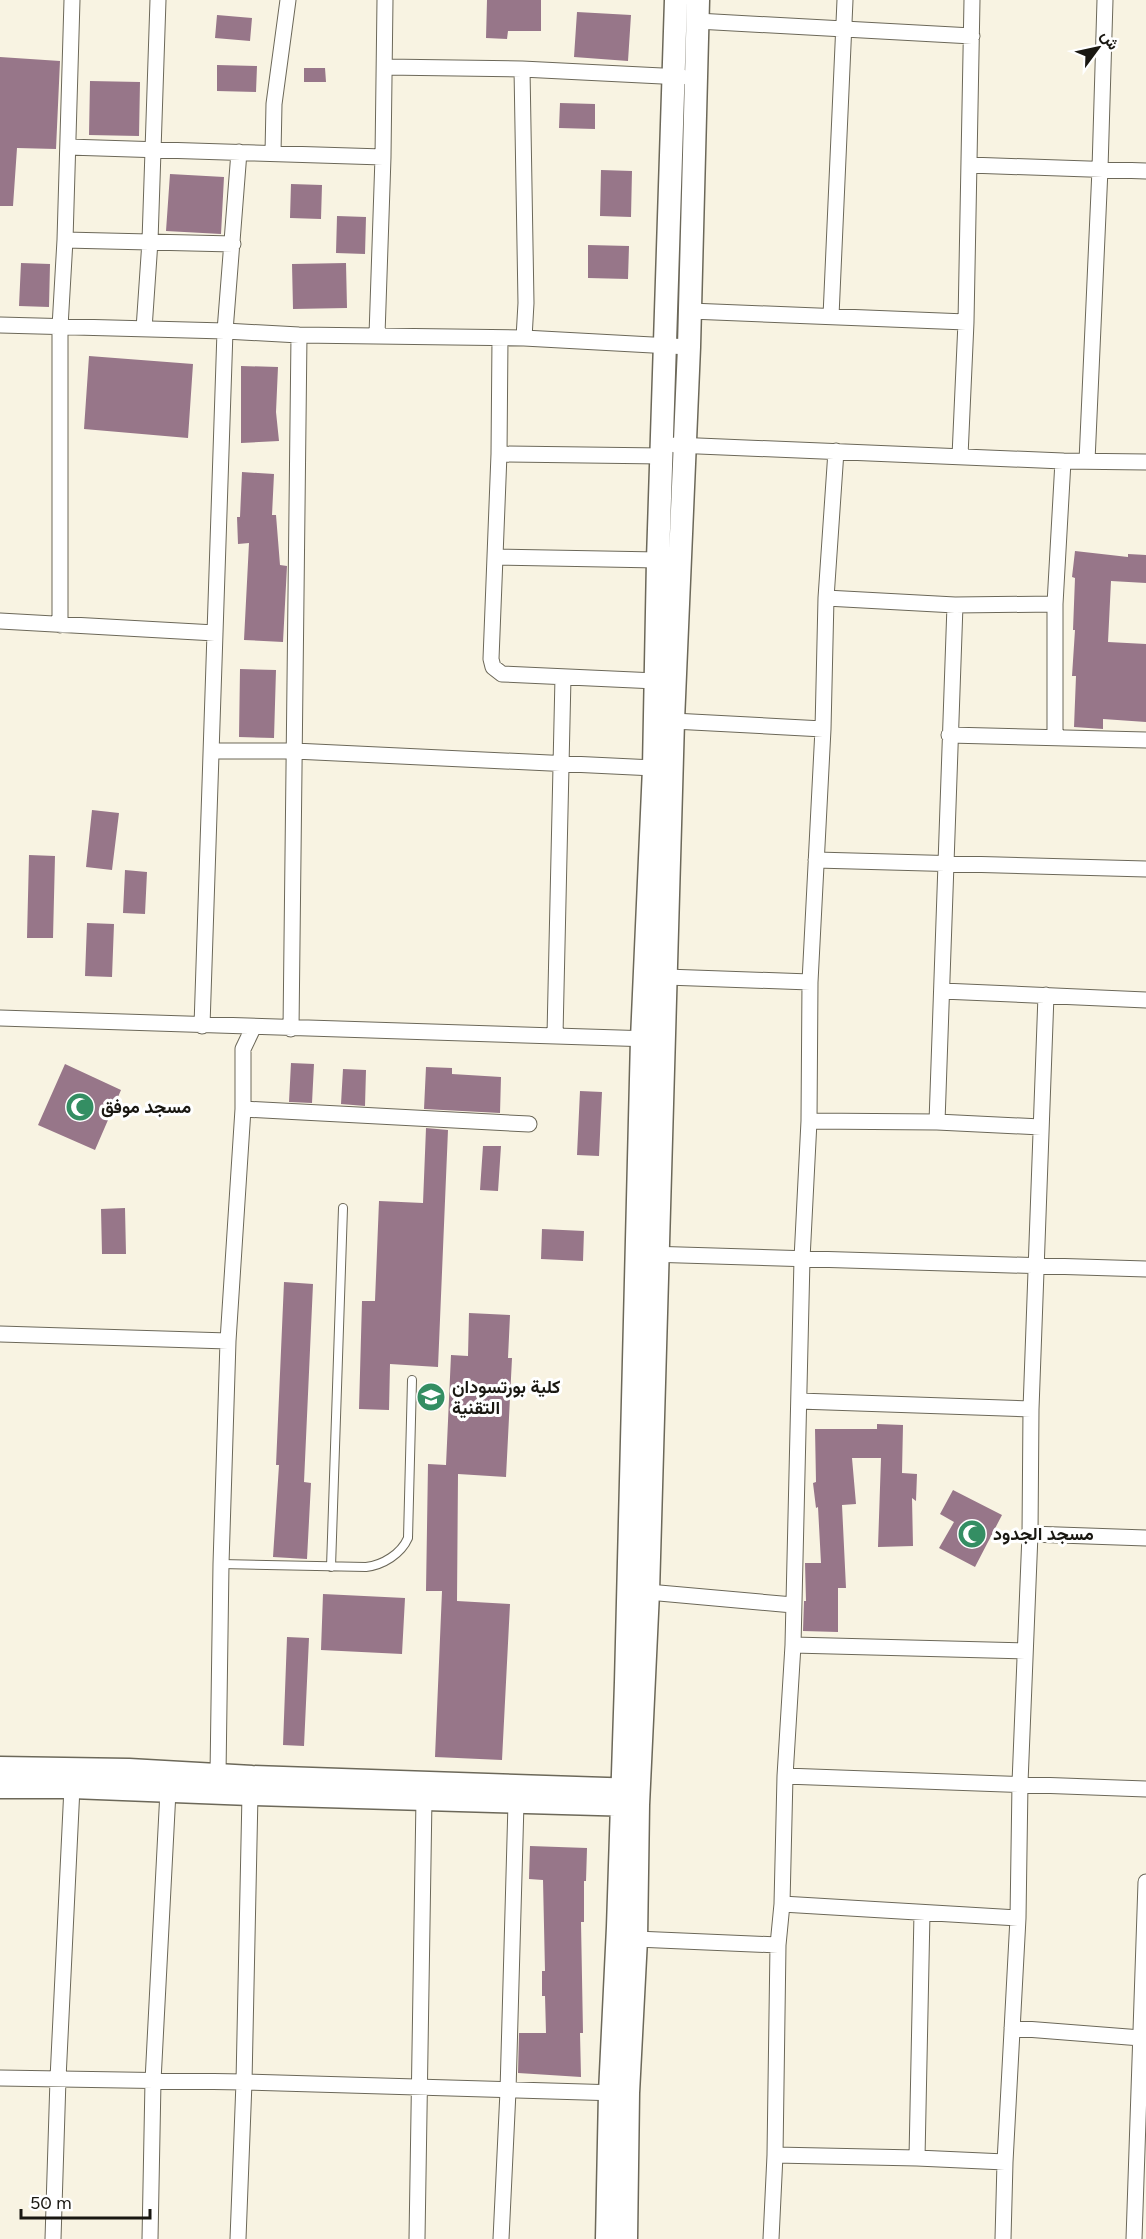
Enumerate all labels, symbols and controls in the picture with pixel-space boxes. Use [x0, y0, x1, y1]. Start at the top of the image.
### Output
north arrow [1068, 18, 1128, 78]
text: ش [1097, 27, 1123, 53]
mosque icon: مسجد موفق [64, 1091, 96, 1123]
place label: مسجد موفق [101, 1096, 191, 1118]
place label: كلية بورتسودان التقنية [452, 1376, 560, 1419]
school or university icon: كلية بورتسودان التقنية [415, 1381, 447, 1413]
mosque icon: مسجد الجدود [956, 1518, 988, 1550]
place label: مسجد الجدود [993, 1523, 1094, 1545]
scale bar [21, 2182, 150, 2220]
text: 50 m [30, 2192, 72, 2214]

